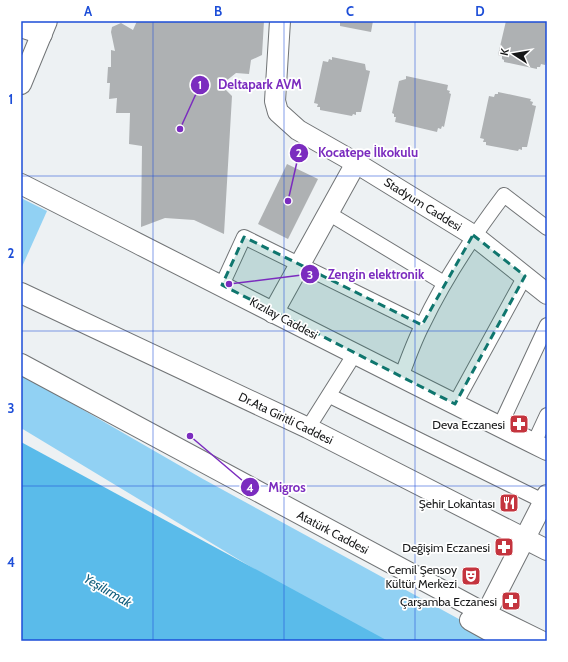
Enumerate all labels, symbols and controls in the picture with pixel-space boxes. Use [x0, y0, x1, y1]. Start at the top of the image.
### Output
text: A [84, 3, 93, 19]
text: B [214, 3, 222, 19]
text: C [346, 3, 354, 19]
text: D [475, 3, 485, 19]
north arrow [494, 34, 534, 74]
text: K [497, 47, 512, 57]
callout: Deltapark AVM [190, 72, 310, 97]
text: Deltapark AVM [218, 76, 302, 92]
text: 1 [198, 77, 202, 92]
text: 1 [9, 91, 13, 107]
callout: Kocatepe İlkokulu [289, 140, 426, 165]
text: Kocatepe İlkokulu [318, 144, 418, 160]
text: 2 [296, 145, 302, 160]
street label: Stadyum Caddesi [381, 174, 465, 234]
text: 2 [8, 245, 15, 261]
callout: Zengin elektronik [300, 262, 433, 287]
text: Zengin elektronik [328, 266, 425, 282]
text: 3 [307, 267, 313, 282]
street label: Kızılay Caddesi [247, 294, 321, 342]
street label: Dr.Ata Giritli Caddesi [236, 389, 336, 447]
text: 3 [7, 400, 15, 416]
pharmacy icon: Deva Eczanesi [508, 413, 530, 435]
place label: Deva Eczanesi [432, 417, 505, 432]
callout: Migros [240, 475, 313, 500]
text: Migros [268, 479, 306, 495]
text: 4 [246, 480, 254, 495]
restaurant icon: Şehir Lokantası [498, 492, 520, 514]
place label: Şehir Lokantası [419, 496, 495, 511]
street label: Atatürk Caddesi [295, 507, 371, 557]
pharmacy icon: Değişim Eczanesi [493, 536, 515, 558]
place label: Değişim Eczanesi [402, 540, 490, 555]
text: 4 [7, 554, 15, 570]
place label: Cemil Şensoy Kültür Merkezi [386, 562, 457, 591]
theatre icon: Cemil Şensoy Kültür Merkezi [460, 565, 482, 587]
water label: Yeşilırmak [81, 570, 135, 610]
pharmacy icon: Çarşamba Eczanesi [500, 590, 522, 612]
place label: Çarşamba Eczanesi [400, 594, 497, 609]

